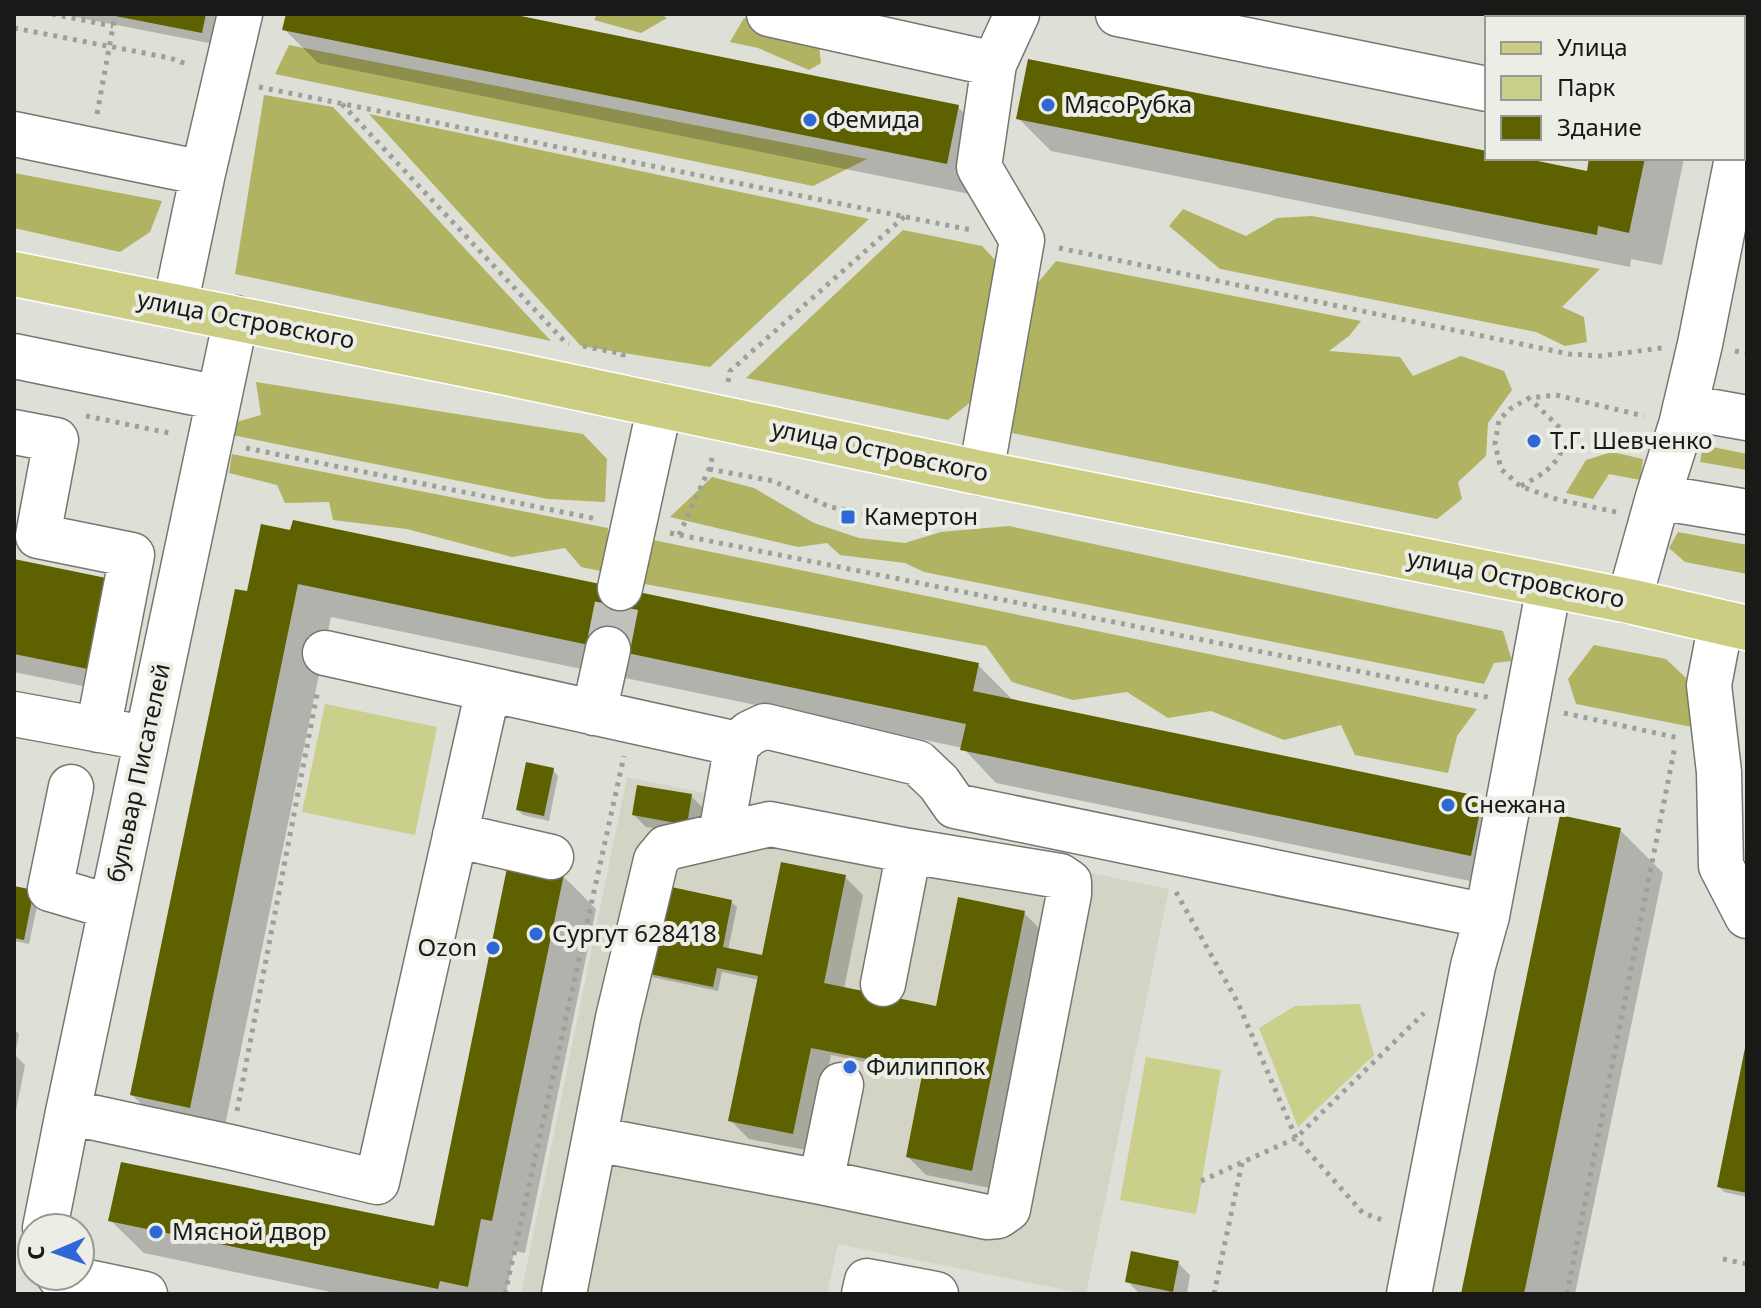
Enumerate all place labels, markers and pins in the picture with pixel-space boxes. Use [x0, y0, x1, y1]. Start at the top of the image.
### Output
place label: МясоРубка [1064, 87, 1192, 120]
marker: МясоРубка [1039, 96, 1057, 114]
place label: Фемида [826, 102, 920, 135]
marker: Фемида [801, 111, 819, 129]
place label: Т.Г. Шевченко [1550, 423, 1712, 456]
marker: Т.Г. Шевченко [1525, 432, 1543, 450]
place label: Камертон [864, 499, 978, 532]
marker: Камертон [839, 508, 857, 526]
place label: Снежана [1464, 787, 1566, 820]
marker: Снежана [1439, 796, 1457, 814]
place label: Сургут 628418 [552, 916, 717, 949]
marker: Сургут 628418 [527, 925, 545, 943]
place label: Ozon [418, 930, 477, 963]
marker: Ozon [484, 939, 502, 957]
place label: Филиппок [866, 1049, 986, 1082]
marker: Филиппок [841, 1058, 859, 1076]
place label: Мясной двор [172, 1214, 327, 1247]
marker: Мясной двор [147, 1223, 165, 1241]

